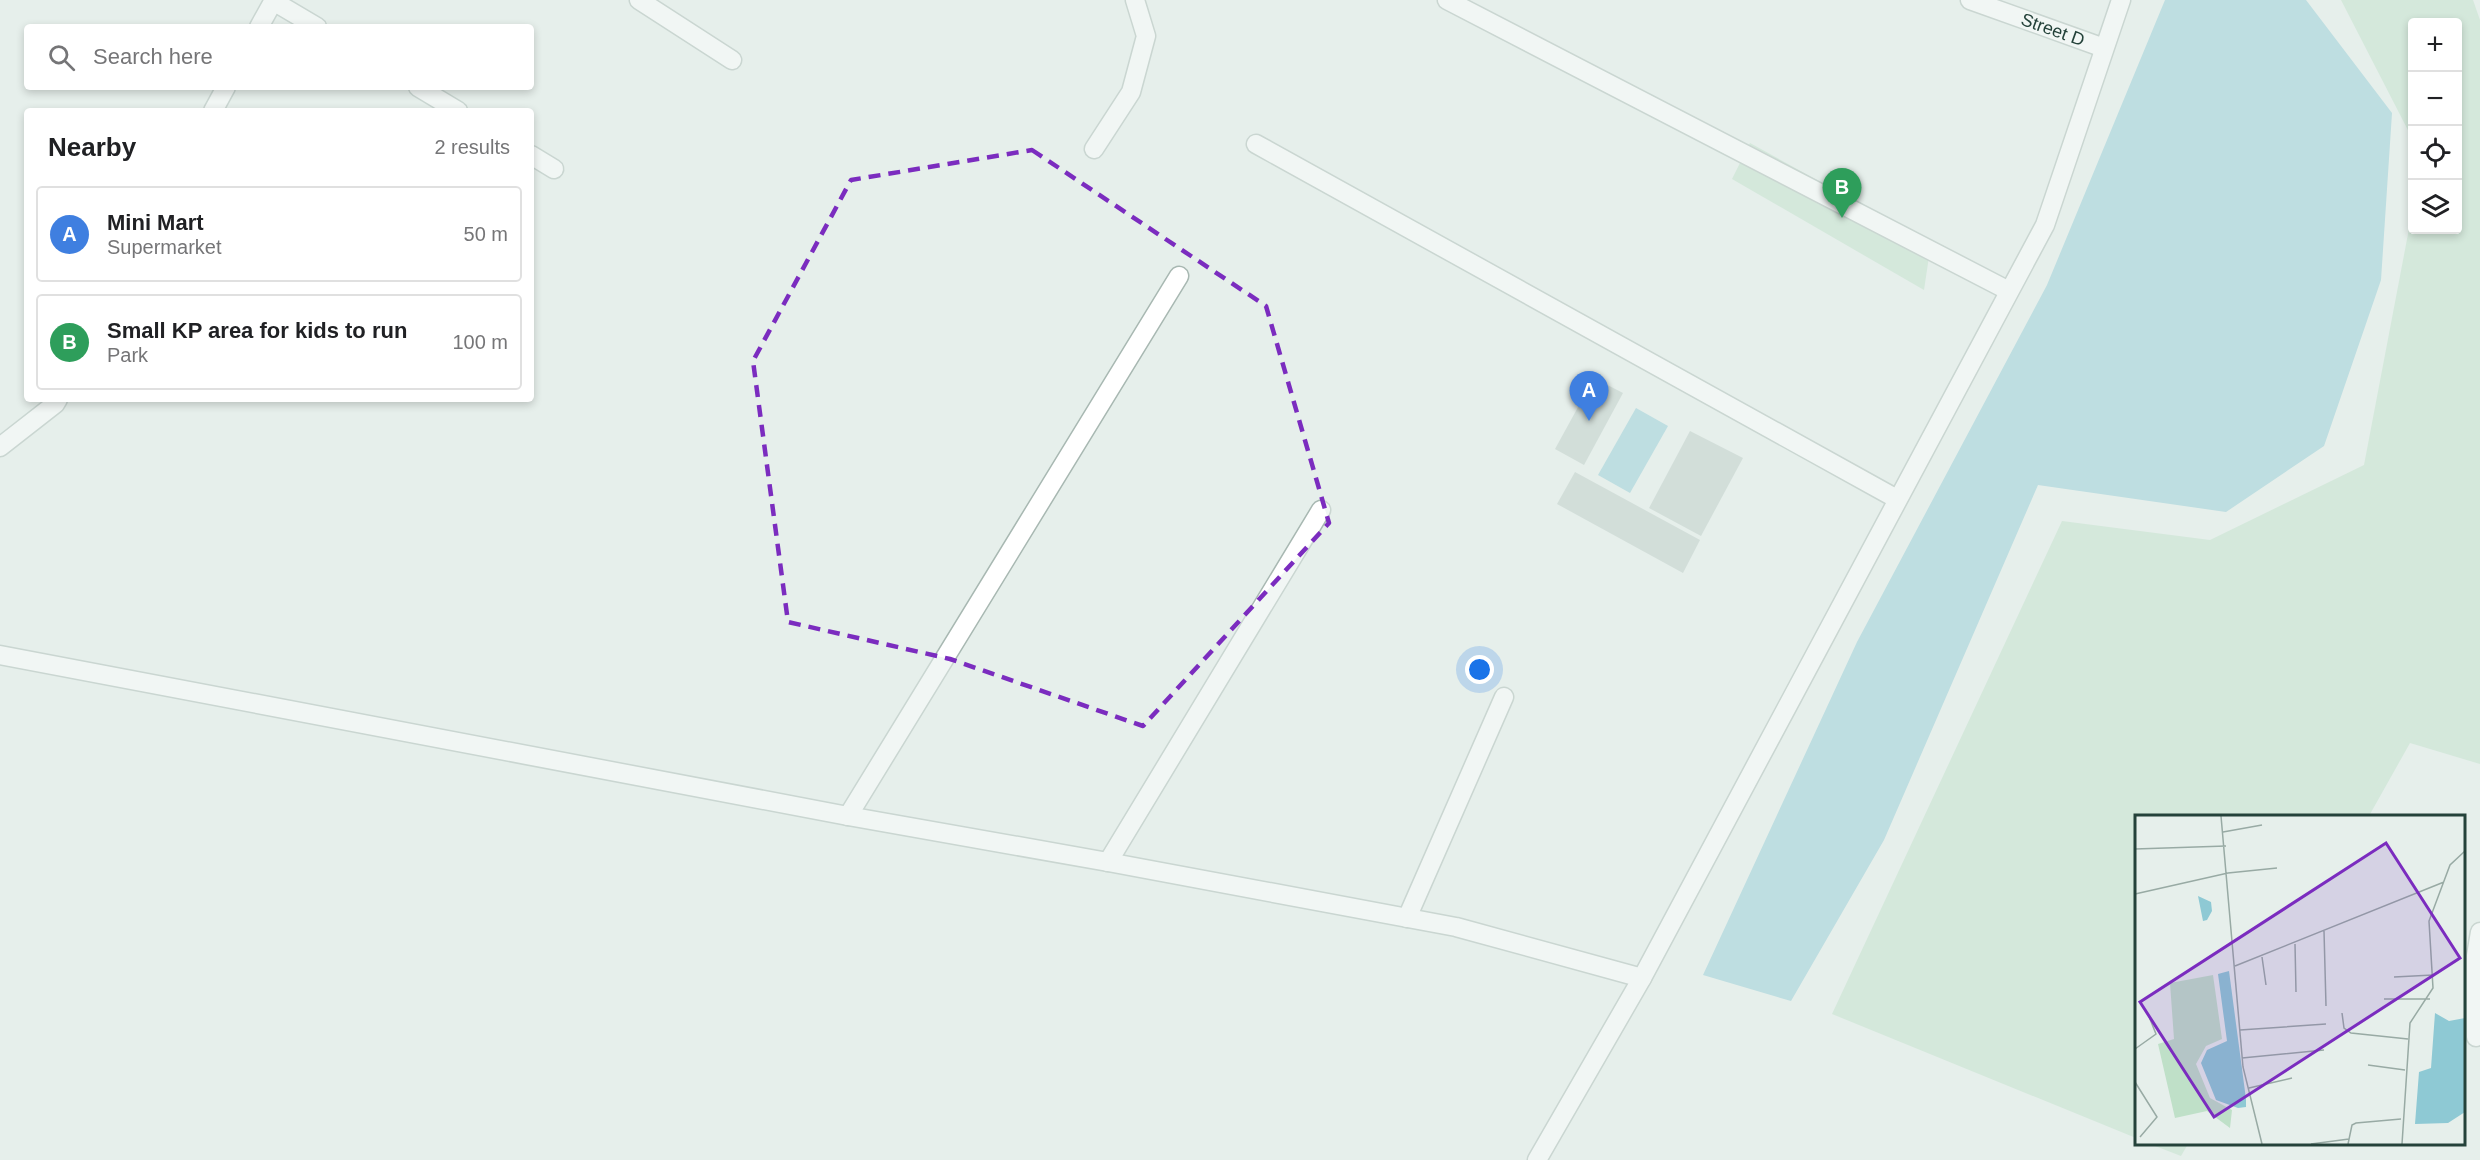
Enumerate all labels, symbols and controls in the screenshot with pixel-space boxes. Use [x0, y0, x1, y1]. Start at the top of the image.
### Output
street label: Street D [2018, 9, 2087, 50]
map controls [2408, 18, 2462, 234]
button: + [2408, 18, 2462, 72]
search box [24, 24, 534, 90]
icon: search [45, 41, 78, 74]
text: Search here [93, 44, 213, 69]
button: − [2408, 72, 2462, 126]
button: locate [2408, 126, 2462, 180]
text: Nearby [48, 132, 136, 162]
text: 2 results [434, 136, 510, 158]
pin: B [1822, 168, 1862, 218]
button: layers [2408, 180, 2462, 234]
text: Mini Mart [107, 210, 204, 235]
text: A [62, 223, 77, 245]
text: 50 m [464, 223, 508, 245]
text: Supermarket [107, 236, 222, 258]
text: Small KP area for kids to run [107, 318, 407, 343]
text: B [62, 331, 77, 353]
text: 100 m [452, 331, 508, 353]
text: Park [107, 344, 148, 366]
pin: A [1570, 372, 1608, 421]
your location [1465, 655, 1494, 684]
inset map [2135, 815, 2465, 1145]

